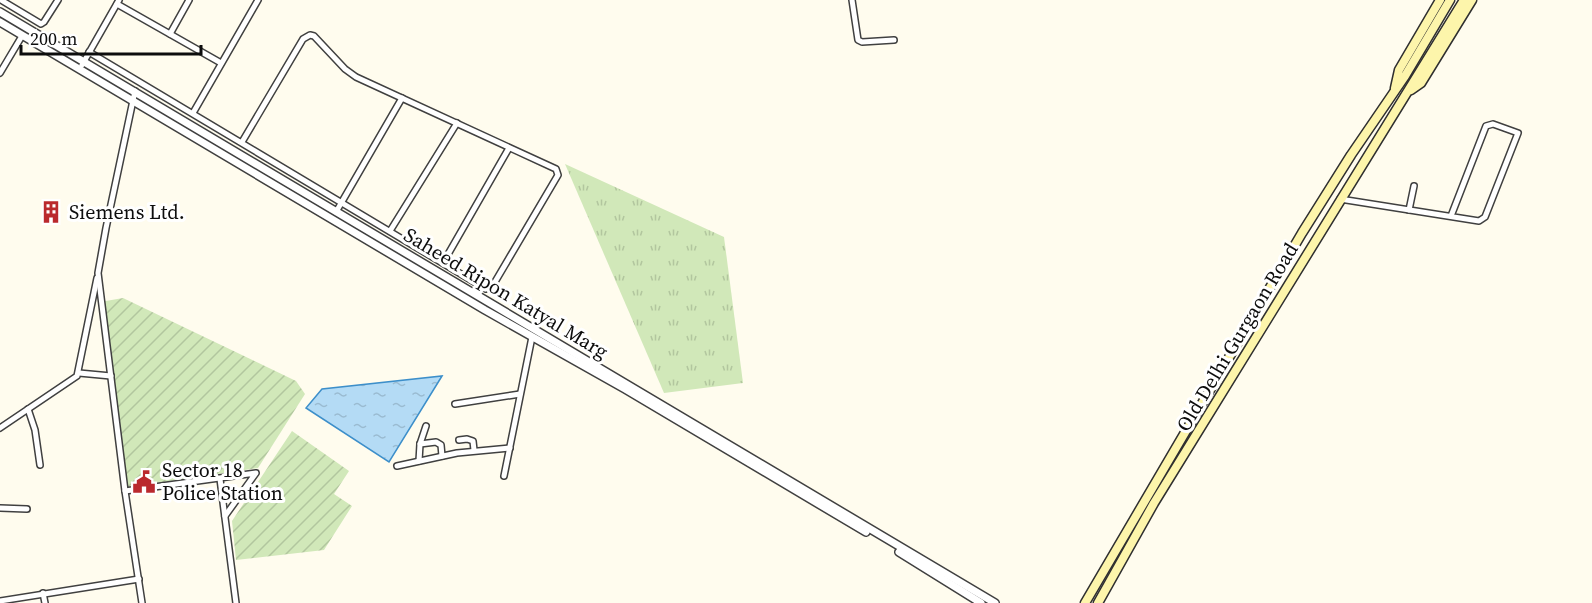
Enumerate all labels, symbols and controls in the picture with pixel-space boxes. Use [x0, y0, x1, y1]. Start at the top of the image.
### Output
scale bar [21, 18, 201, 56]
text: 200 m [30, 26, 77, 51]
place label: Siemens Ltd. [69, 198, 185, 226]
building icon: Siemens Ltd. [38, 199, 64, 225]
street label: Saheed Ripon Katyal Marg [399, 221, 613, 365]
street label: Old Delhi Gurgaon Road [1169, 237, 1305, 437]
place label: Sector 18 Police Station [162, 456, 283, 507]
public building icon: Sector 18 Police Station [131, 469, 157, 495]

